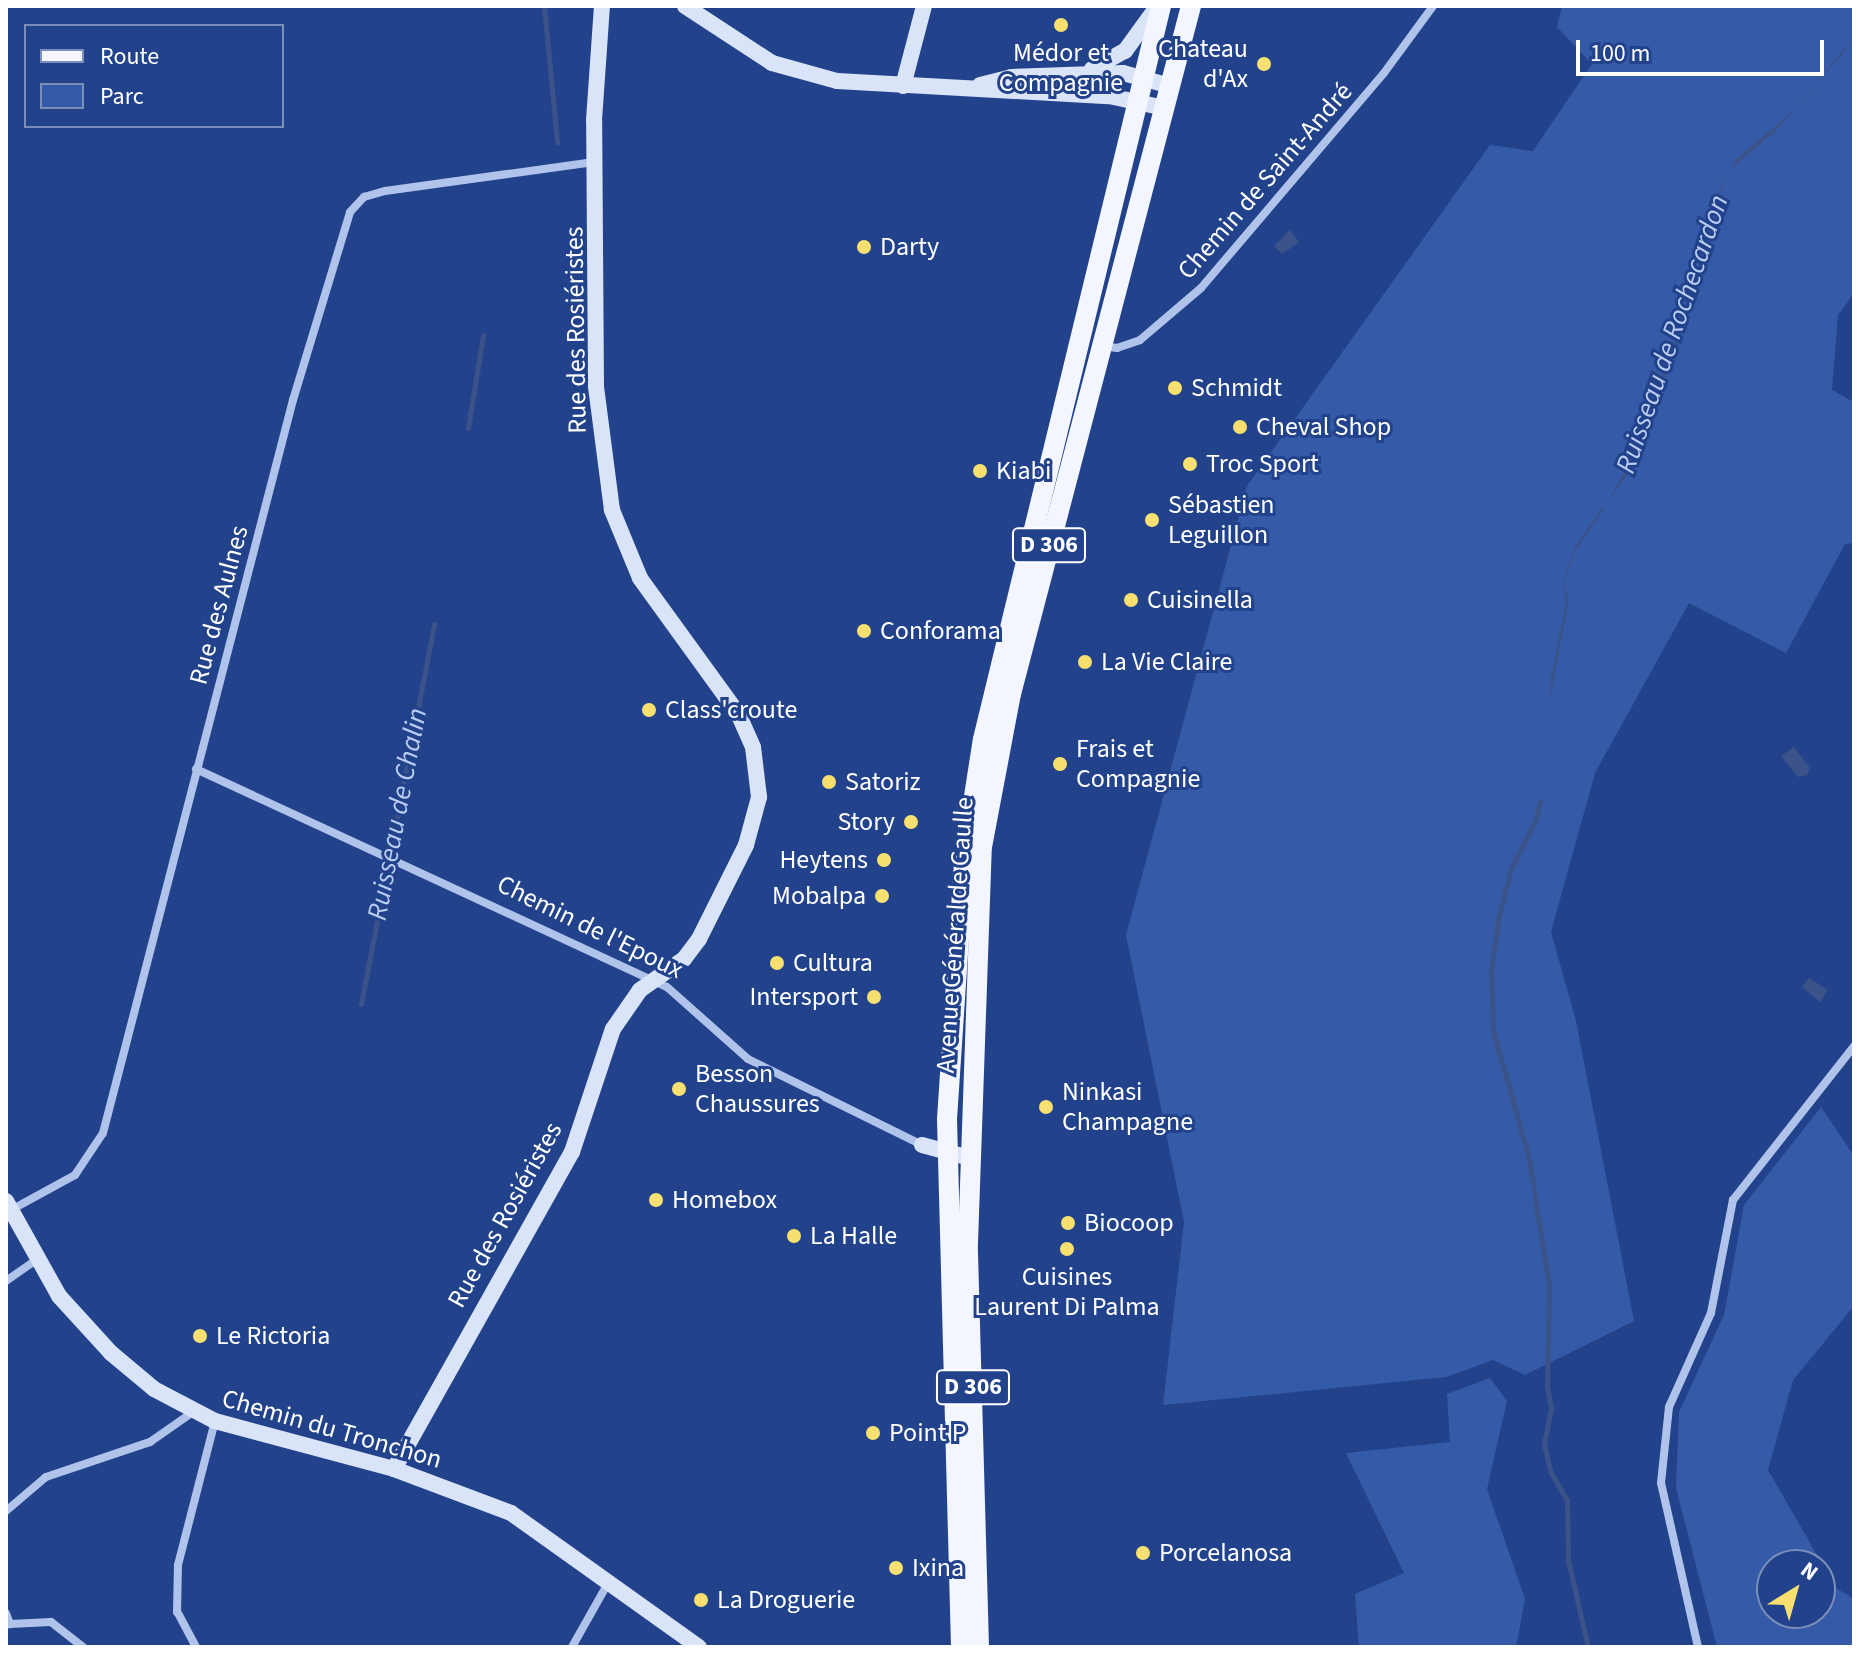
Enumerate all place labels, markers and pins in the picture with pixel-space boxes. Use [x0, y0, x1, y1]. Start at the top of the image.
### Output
marker: Médor et Compagnie [1052, 16, 1070, 34]
place label: Chateau d'Ax [1158, 33, 1248, 94]
place label: Médor et Compagnie [999, 37, 1123, 98]
marker: Chateau d'Ax [1255, 55, 1273, 73]
place label: Darty [880, 231, 939, 263]
marker: Darty [855, 238, 873, 256]
place label: Schmidt [1191, 372, 1282, 404]
marker: Schmidt [1166, 379, 1184, 397]
place label: Cheval Shop [1256, 411, 1391, 443]
marker: Cheval Shop [1231, 418, 1249, 436]
place label: Troc Sport [1206, 448, 1319, 480]
place label: Kiabi [996, 455, 1051, 487]
marker: Troc Sport [1181, 455, 1199, 473]
marker: Kiabi [971, 462, 989, 480]
place label: Sébastien Leguillon [1168, 489, 1275, 550]
marker: Sébastien Leguillon [1143, 511, 1161, 529]
place label: Cuisinella [1147, 584, 1253, 616]
marker: Cuisinella [1122, 591, 1140, 609]
place label: Conforama [880, 615, 1001, 647]
marker: Conforama [855, 622, 873, 640]
place label: La Vie Claire [1101, 646, 1232, 678]
marker: La Vie Claire [1076, 653, 1094, 671]
place label: Class'croute [665, 694, 797, 726]
marker: Class'croute [640, 701, 658, 719]
place label: Frais et Compagnie [1076, 733, 1200, 794]
marker: Frais et Compagnie [1051, 755, 1069, 773]
place label: Satoriz [845, 766, 921, 798]
marker: Satoriz [820, 773, 838, 791]
place label: Story [837, 806, 895, 838]
marker: Story [902, 813, 920, 831]
place label: Heytens [779, 844, 868, 876]
marker: Heytens [875, 851, 893, 869]
place label: Mobalpa [772, 880, 866, 912]
marker: Mobalpa [873, 887, 891, 905]
place label: Cultura [793, 947, 873, 979]
marker: Cultura [768, 954, 786, 972]
place label: Intersport [749, 981, 858, 1013]
marker: Intersport [865, 988, 883, 1006]
place label: Besson Chaussures [695, 1058, 820, 1120]
place label: Ninkasi Champagne [1062, 1076, 1193, 1138]
marker: Besson Chaussures [670, 1080, 688, 1098]
marker: Ninkasi Champagne [1037, 1098, 1055, 1116]
place label: Homebox [672, 1184, 777, 1216]
marker: Homebox [647, 1191, 665, 1209]
place label: Biocoop [1084, 1207, 1174, 1239]
marker: Biocoop [1059, 1214, 1077, 1232]
place label: La Halle [810, 1220, 897, 1252]
marker: La Halle [785, 1227, 803, 1245]
marker: Cuisines Laurent Di Palma [1058, 1240, 1076, 1258]
place label: Cuisines Laurent Di Palma [974, 1261, 1160, 1322]
place label: Le Rictoria [216, 1320, 330, 1352]
marker: Le Rictoria [191, 1327, 209, 1345]
place label: Point P [889, 1417, 967, 1449]
marker: Point P [864, 1424, 882, 1442]
place label: Porcelanosa [1159, 1537, 1292, 1569]
marker: Porcelanosa [1134, 1544, 1152, 1562]
place label: Ixina [912, 1552, 964, 1584]
marker: Ixina [887, 1559, 905, 1577]
place label: La Droguerie [717, 1584, 855, 1616]
marker: La Droguerie [692, 1591, 710, 1609]

